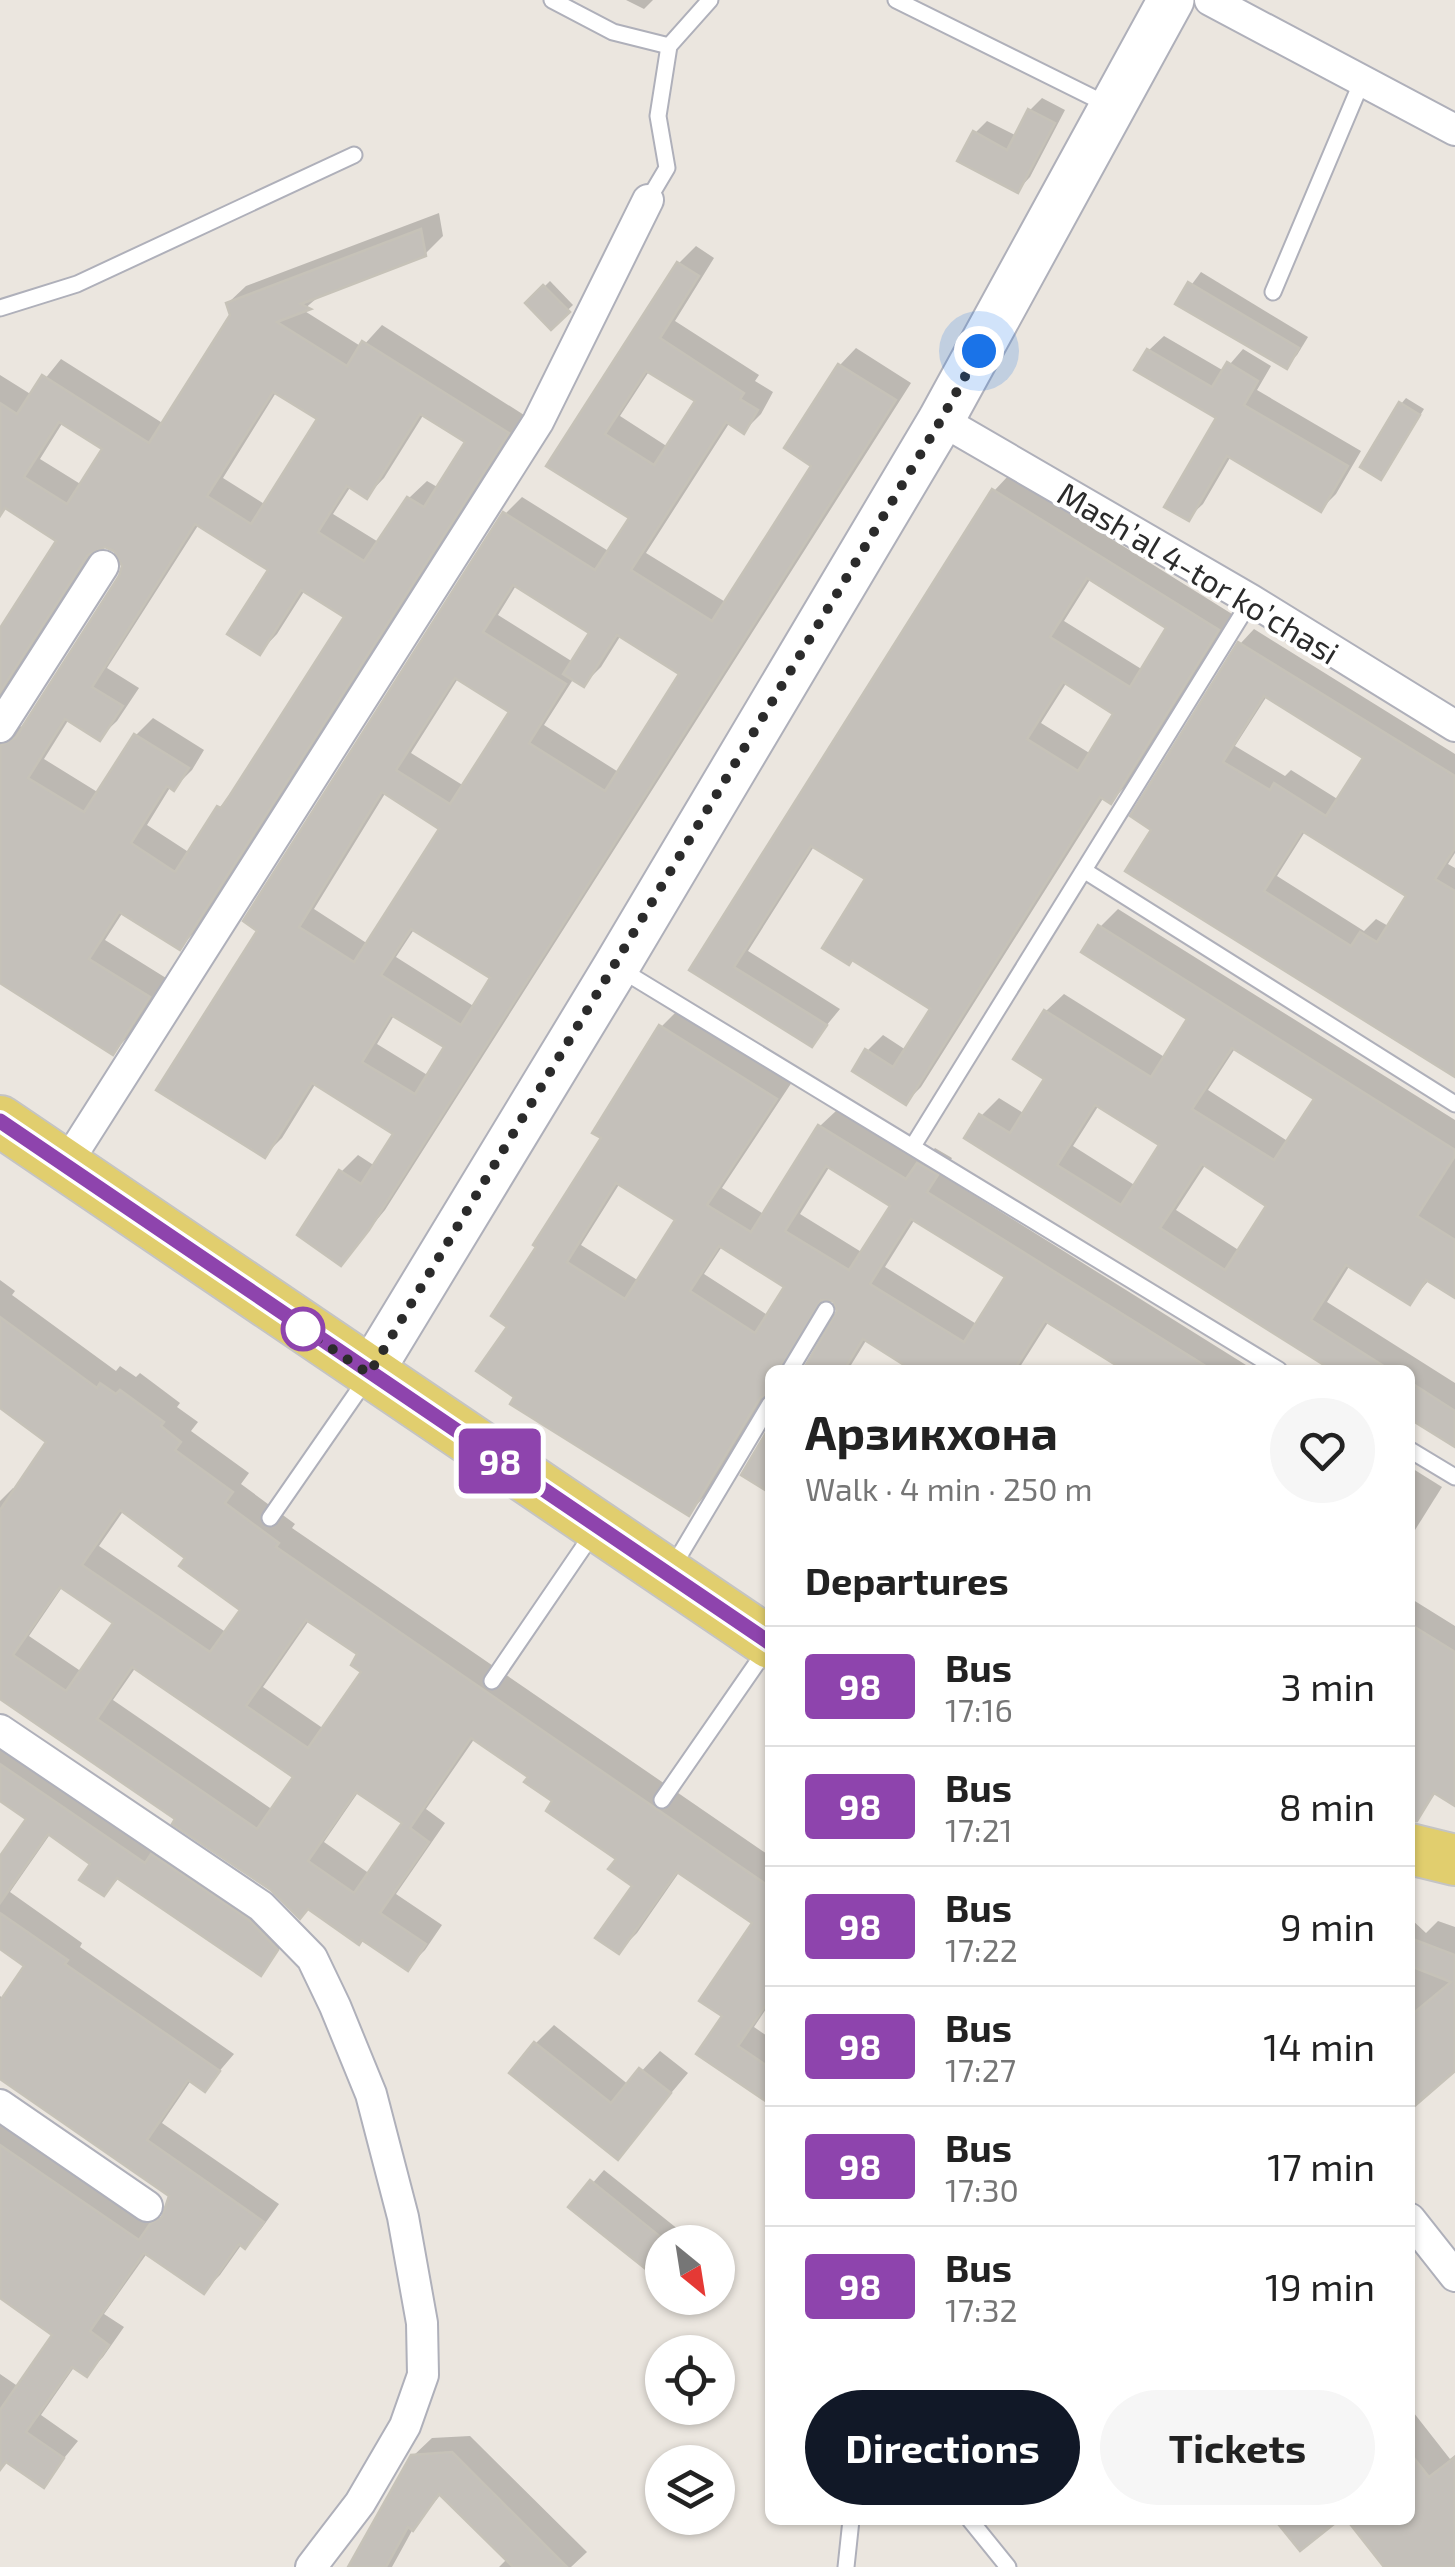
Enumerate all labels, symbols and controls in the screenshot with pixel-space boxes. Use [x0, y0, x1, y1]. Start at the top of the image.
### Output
your location [954, 326, 1004, 376]
street label: Mashʼal 4-tor koʼchasi [1052, 473, 1346, 671]
unlabelled marker [282, 1308, 324, 1350]
button: heart [1270, 1398, 1375, 1503]
text: Арзикхона [805, 1402, 1058, 1460]
line badge: 98 [455, 1428, 545, 1494]
text: 98 [479, 1440, 521, 1482]
text: Walk · 4 min · 250 m [805, 1469, 1093, 1507]
text: Departures [805, 1557, 1009, 1603]
text: Bus [945, 1644, 1012, 1690]
text: 3 min [1281, 1663, 1375, 1709]
text: 98 [839, 1665, 881, 1707]
text: 17:16 [945, 1690, 1013, 1728]
text: Bus [945, 1764, 1012, 1810]
text: 8 min [1279, 1783, 1375, 1829]
text: 98 [839, 1785, 881, 1827]
text: 17:21 [945, 1810, 1012, 1848]
text: Bus [945, 1884, 1012, 1930]
text: 9 min [1280, 1903, 1375, 1949]
text: 98 [839, 1905, 881, 1947]
text: 17:22 [945, 1930, 1018, 1968]
text: Bus [945, 2004, 1012, 2050]
text: 14 min [1263, 2023, 1375, 2069]
text: 98 [839, 2025, 881, 2067]
text: 17:27 [945, 2050, 1016, 2088]
text: Bus [945, 2124, 1012, 2170]
text: 17 min [1267, 2143, 1375, 2189]
text: 98 [839, 2145, 881, 2187]
text: 17:30 [945, 2170, 1019, 2208]
north arrow [645, 2225, 735, 2315]
map controls [645, 2225, 735, 2535]
text: Bus [945, 2244, 1012, 2290]
text: 19 min [1265, 2263, 1375, 2309]
text: 98 [839, 2265, 881, 2307]
text: 17:32 [945, 2290, 1017, 2328]
button: locate [645, 2335, 735, 2425]
button: Directions [805, 2390, 1080, 2505]
button: Tickets [1100, 2390, 1375, 2505]
button: layers [645, 2445, 735, 2535]

